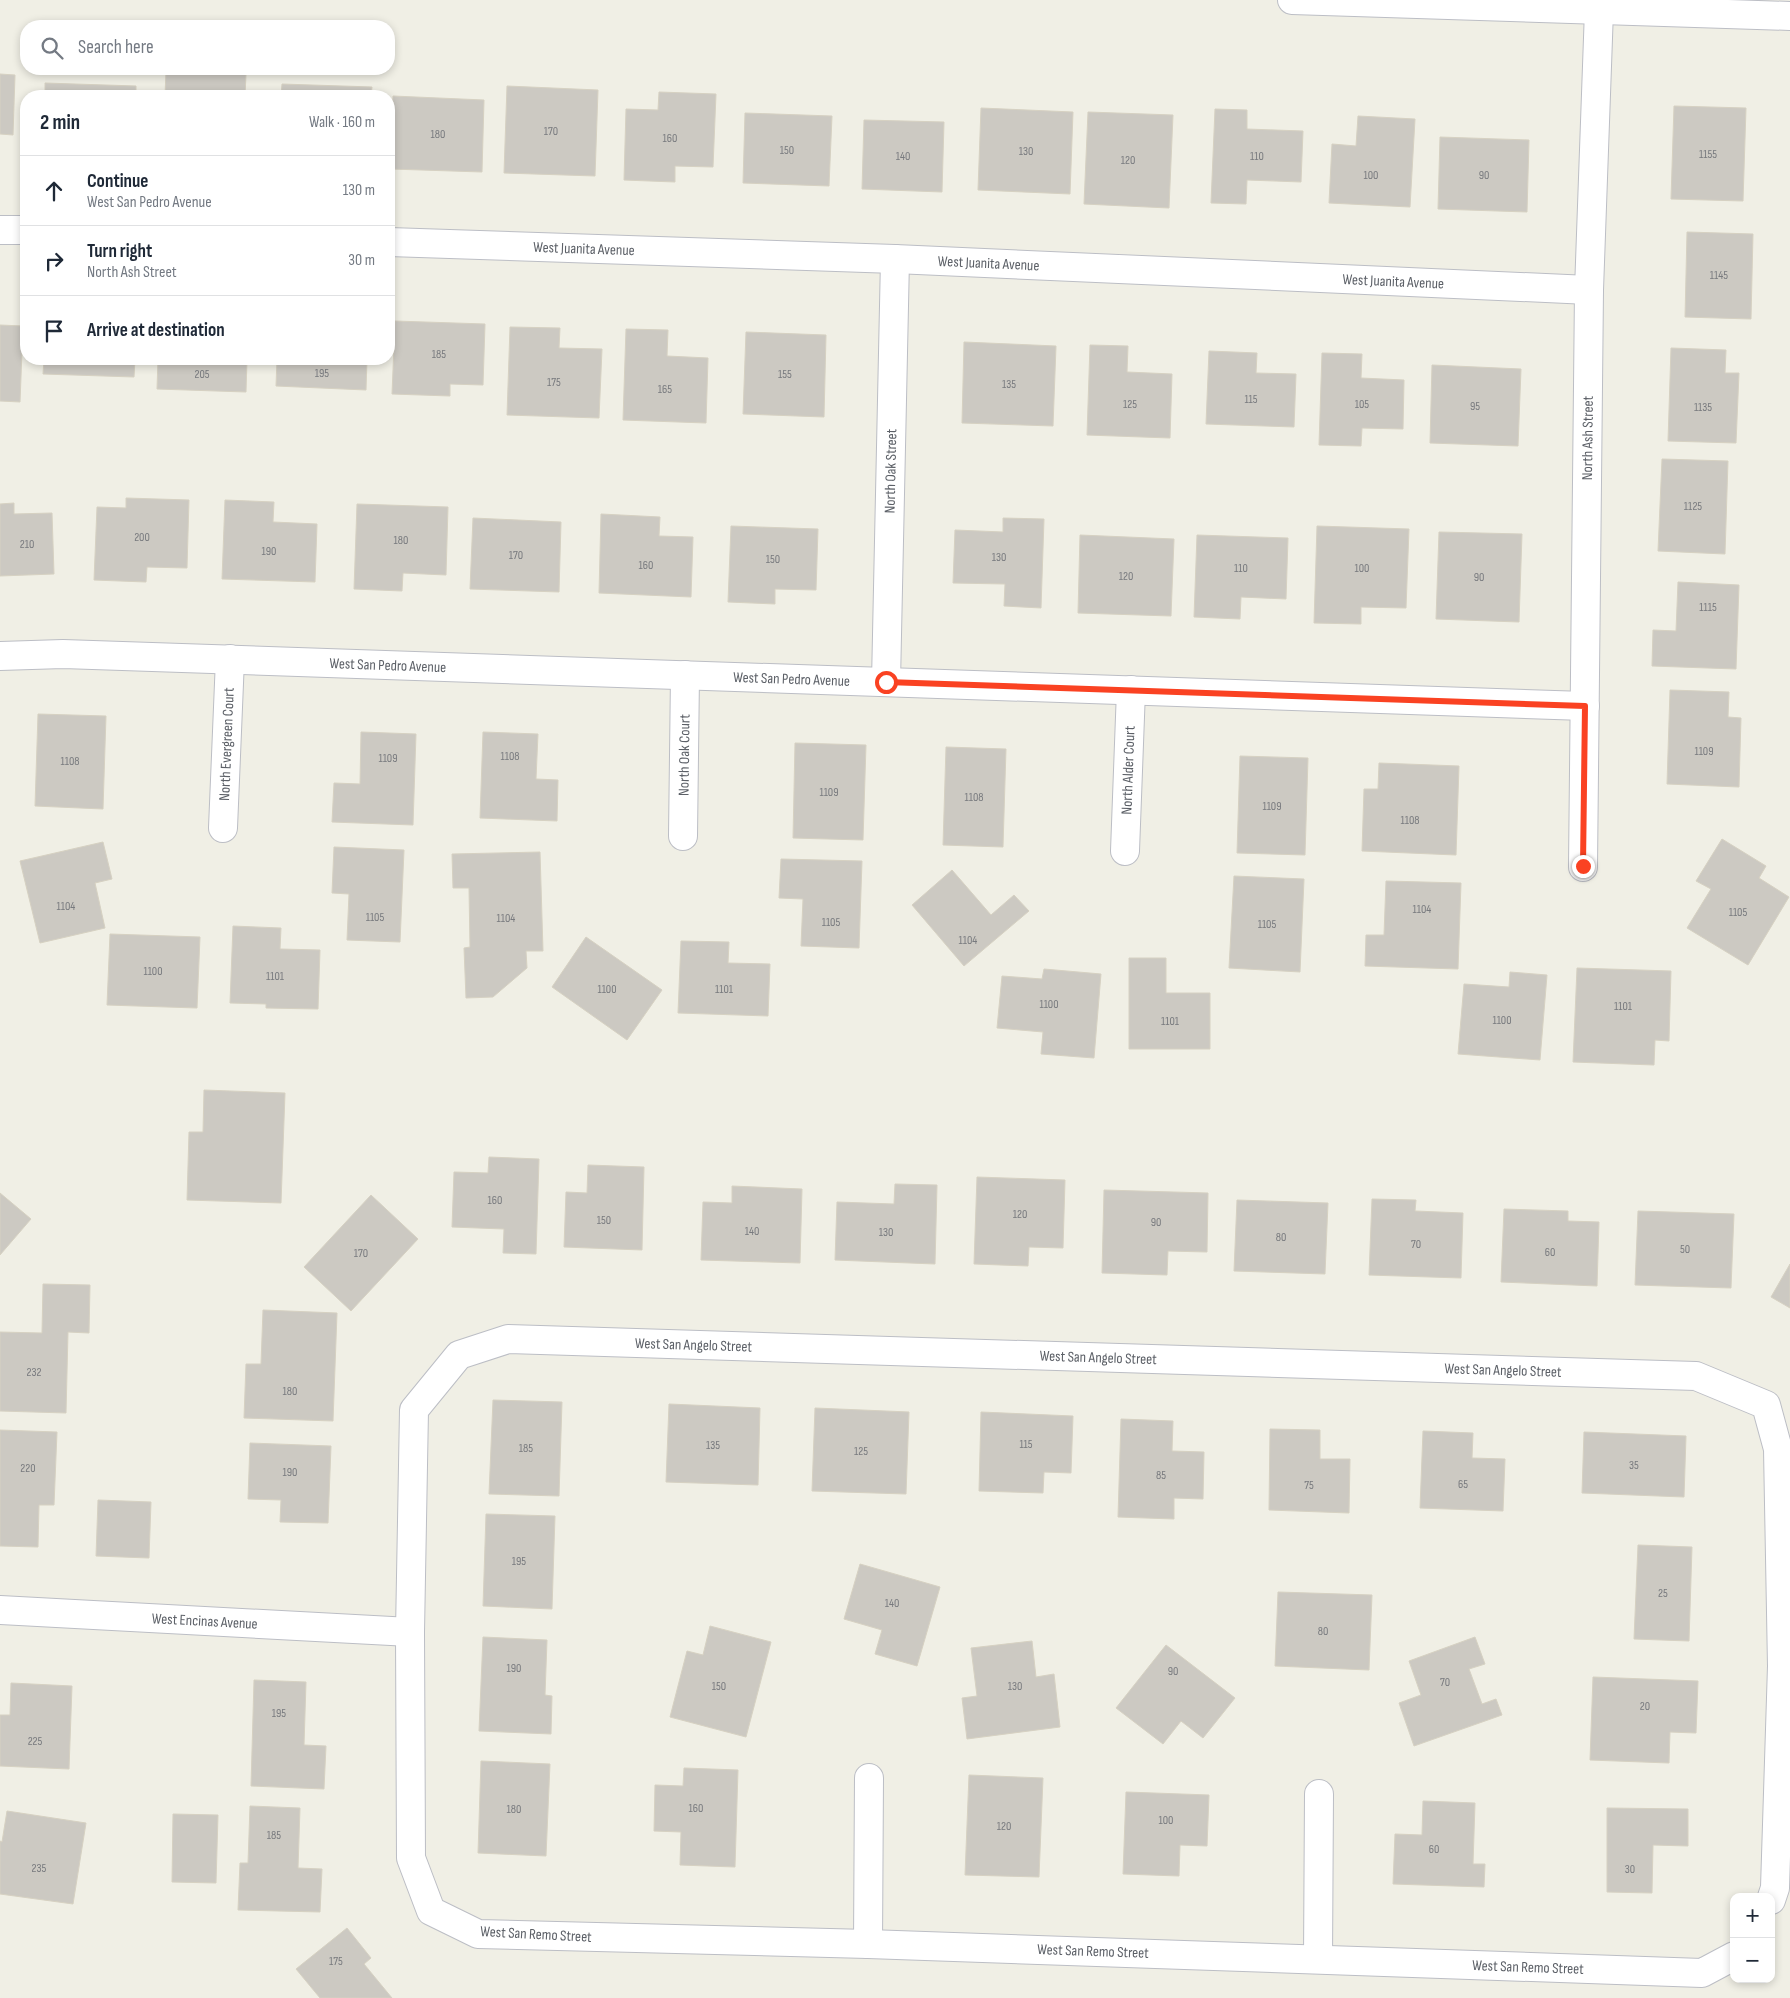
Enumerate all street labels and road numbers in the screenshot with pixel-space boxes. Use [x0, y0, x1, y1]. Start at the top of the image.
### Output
street label: West Juanita Avenue [533, 238, 635, 260]
street label: West Juanita Avenue [937, 252, 1040, 275]
street label: West Juanita Avenue [1342, 270, 1444, 294]
street label: North Ash Street [1578, 395, 1598, 480]
street label: North Oak Street [881, 428, 901, 514]
street label: West San Pedro Avenue [329, 654, 447, 677]
street label: West San Pedro Avenue [733, 668, 850, 691]
street label: North Evergreen Court [215, 687, 239, 801]
street label: North Oak Court [674, 714, 695, 796]
street label: North Alder Court [1117, 725, 1140, 815]
street label: West San Angelo Street [635, 1334, 753, 1357]
street label: West San Angelo Street [1039, 1347, 1157, 1369]
street label: West San Angelo Street [1444, 1359, 1562, 1382]
street label: West Encinas Avenue [151, 1609, 258, 1634]
street label: West San Remo Street [480, 1922, 593, 1947]
street label: West San Remo Street [1037, 1940, 1149, 1963]
street label: West San Remo Street [1472, 1956, 1584, 1979]

